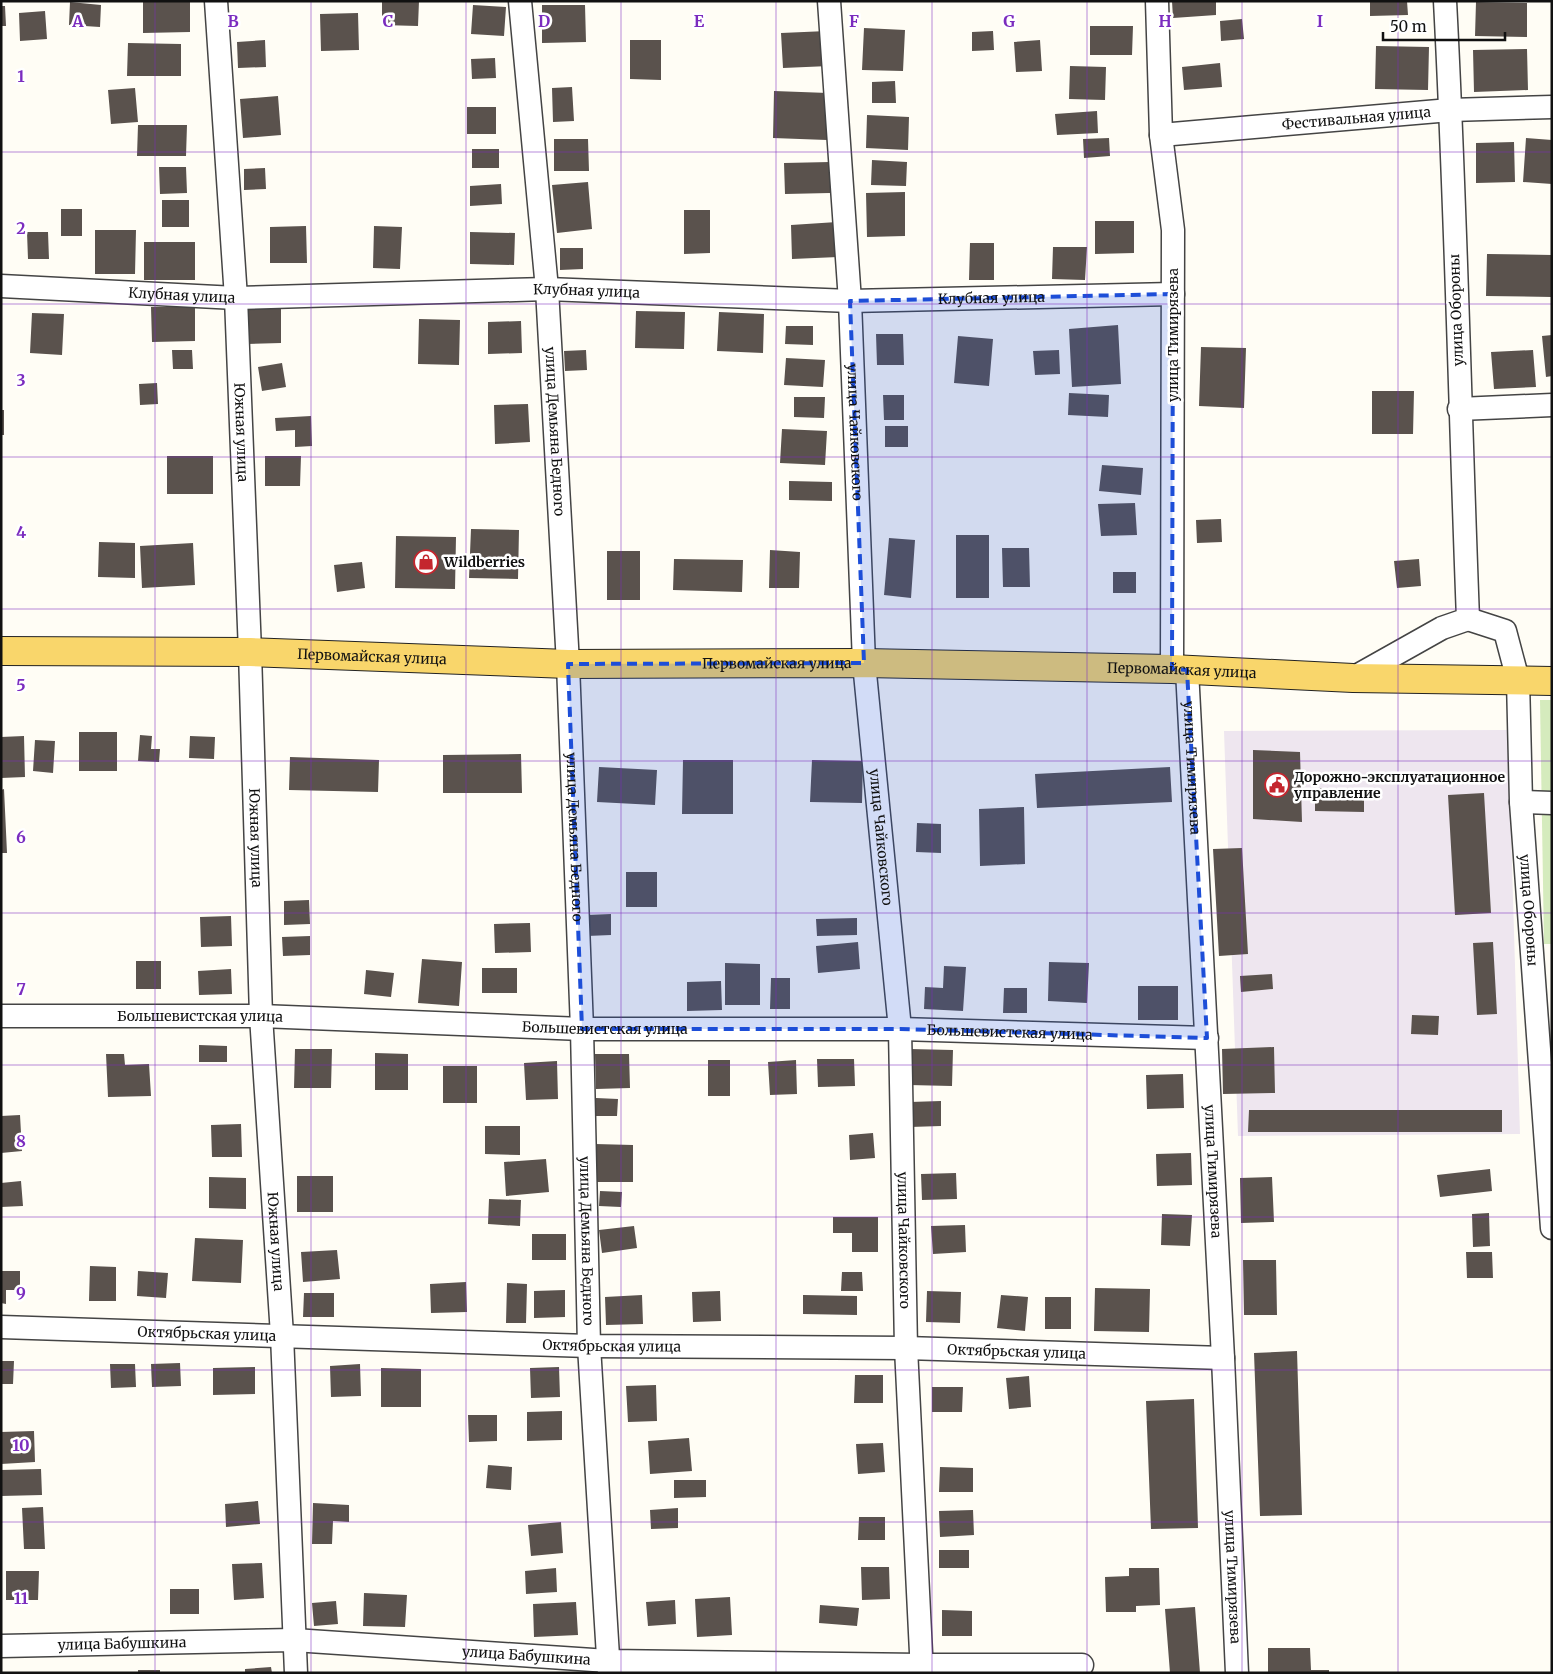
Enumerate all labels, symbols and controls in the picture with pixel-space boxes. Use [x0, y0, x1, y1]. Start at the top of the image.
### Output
scale bar [1383, 10, 1506, 42]
text: A [71, 11, 84, 31]
text: B [227, 11, 239, 31]
text: C [383, 11, 393, 31]
text: D [538, 11, 550, 31]
text: E [694, 11, 705, 31]
text: F [849, 11, 859, 31]
text: G [1003, 11, 1015, 31]
text: H [1158, 11, 1172, 31]
text: I [1317, 11, 1323, 31]
text: 50 m [1390, 17, 1427, 36]
text: 1 [17, 66, 25, 86]
street label: Фестивальная улица [1281, 103, 1432, 134]
text: 2 [16, 218, 26, 238]
street label: улица Обороны [1445, 254, 1467, 366]
street label: улица Тимирязева [1164, 268, 1182, 402]
street label: Клубная улица [533, 280, 641, 302]
street label: Клубная улица [128, 284, 236, 307]
street label: Клубная улица [938, 288, 1045, 308]
street label: улица Демьяна Бедного [541, 346, 569, 517]
street label: улица Чайковского [843, 363, 867, 501]
text: 3 [16, 370, 26, 390]
street label: Южная улица [230, 382, 252, 483]
text: 4 [16, 522, 26, 542]
shop icon: Wildberries [413, 549, 439, 575]
place label: Wildberries [443, 553, 525, 571]
street label: Первомайская улица [297, 645, 447, 668]
street label: Первомайская улица [702, 654, 852, 673]
street label: Первомайская улица [1107, 659, 1257, 682]
text: 5 [16, 675, 26, 695]
street label: улица Тимирязева [1180, 701, 1205, 836]
street label: улица Демьяна Бедного [562, 752, 587, 922]
street label: улица Чайковского [865, 768, 897, 906]
place label: Дорожно-эксплуатационное управление [1294, 768, 1506, 802]
public building icon: Дорожно-эксплуатационное управление [1264, 772, 1290, 798]
street label: Южная улица [245, 788, 266, 888]
text: 6 [16, 827, 26, 847]
street label: улица Обороны [1516, 853, 1542, 967]
text: 7 [16, 979, 26, 999]
street label: Большевистская улица [117, 1007, 284, 1026]
street label: Большевистская улица [521, 1018, 688, 1038]
street label: Большевистская улица [926, 1021, 1093, 1044]
street label: улица Тимирязева [1201, 1104, 1226, 1239]
text: 8 [16, 1131, 26, 1151]
street label: улица Демьяна Бедного [576, 1156, 598, 1326]
street label: улица Чайковского [894, 1171, 914, 1309]
street label: Южная улица [264, 1191, 288, 1292]
text: 9 [16, 1283, 26, 1303]
street label: Октябрьская улица [137, 1322, 277, 1345]
street label: Октябрьская улица [542, 1335, 682, 1356]
street label: Октябрьская улица [947, 1340, 1087, 1363]
text: 10 [12, 1435, 30, 1455]
street label: улица Тимирязева [1221, 1510, 1245, 1645]
text: 11 [14, 1588, 29, 1608]
street label: улица Бабушкина [57, 1633, 187, 1654]
street label: улица Бабушкина [462, 1642, 592, 1669]

